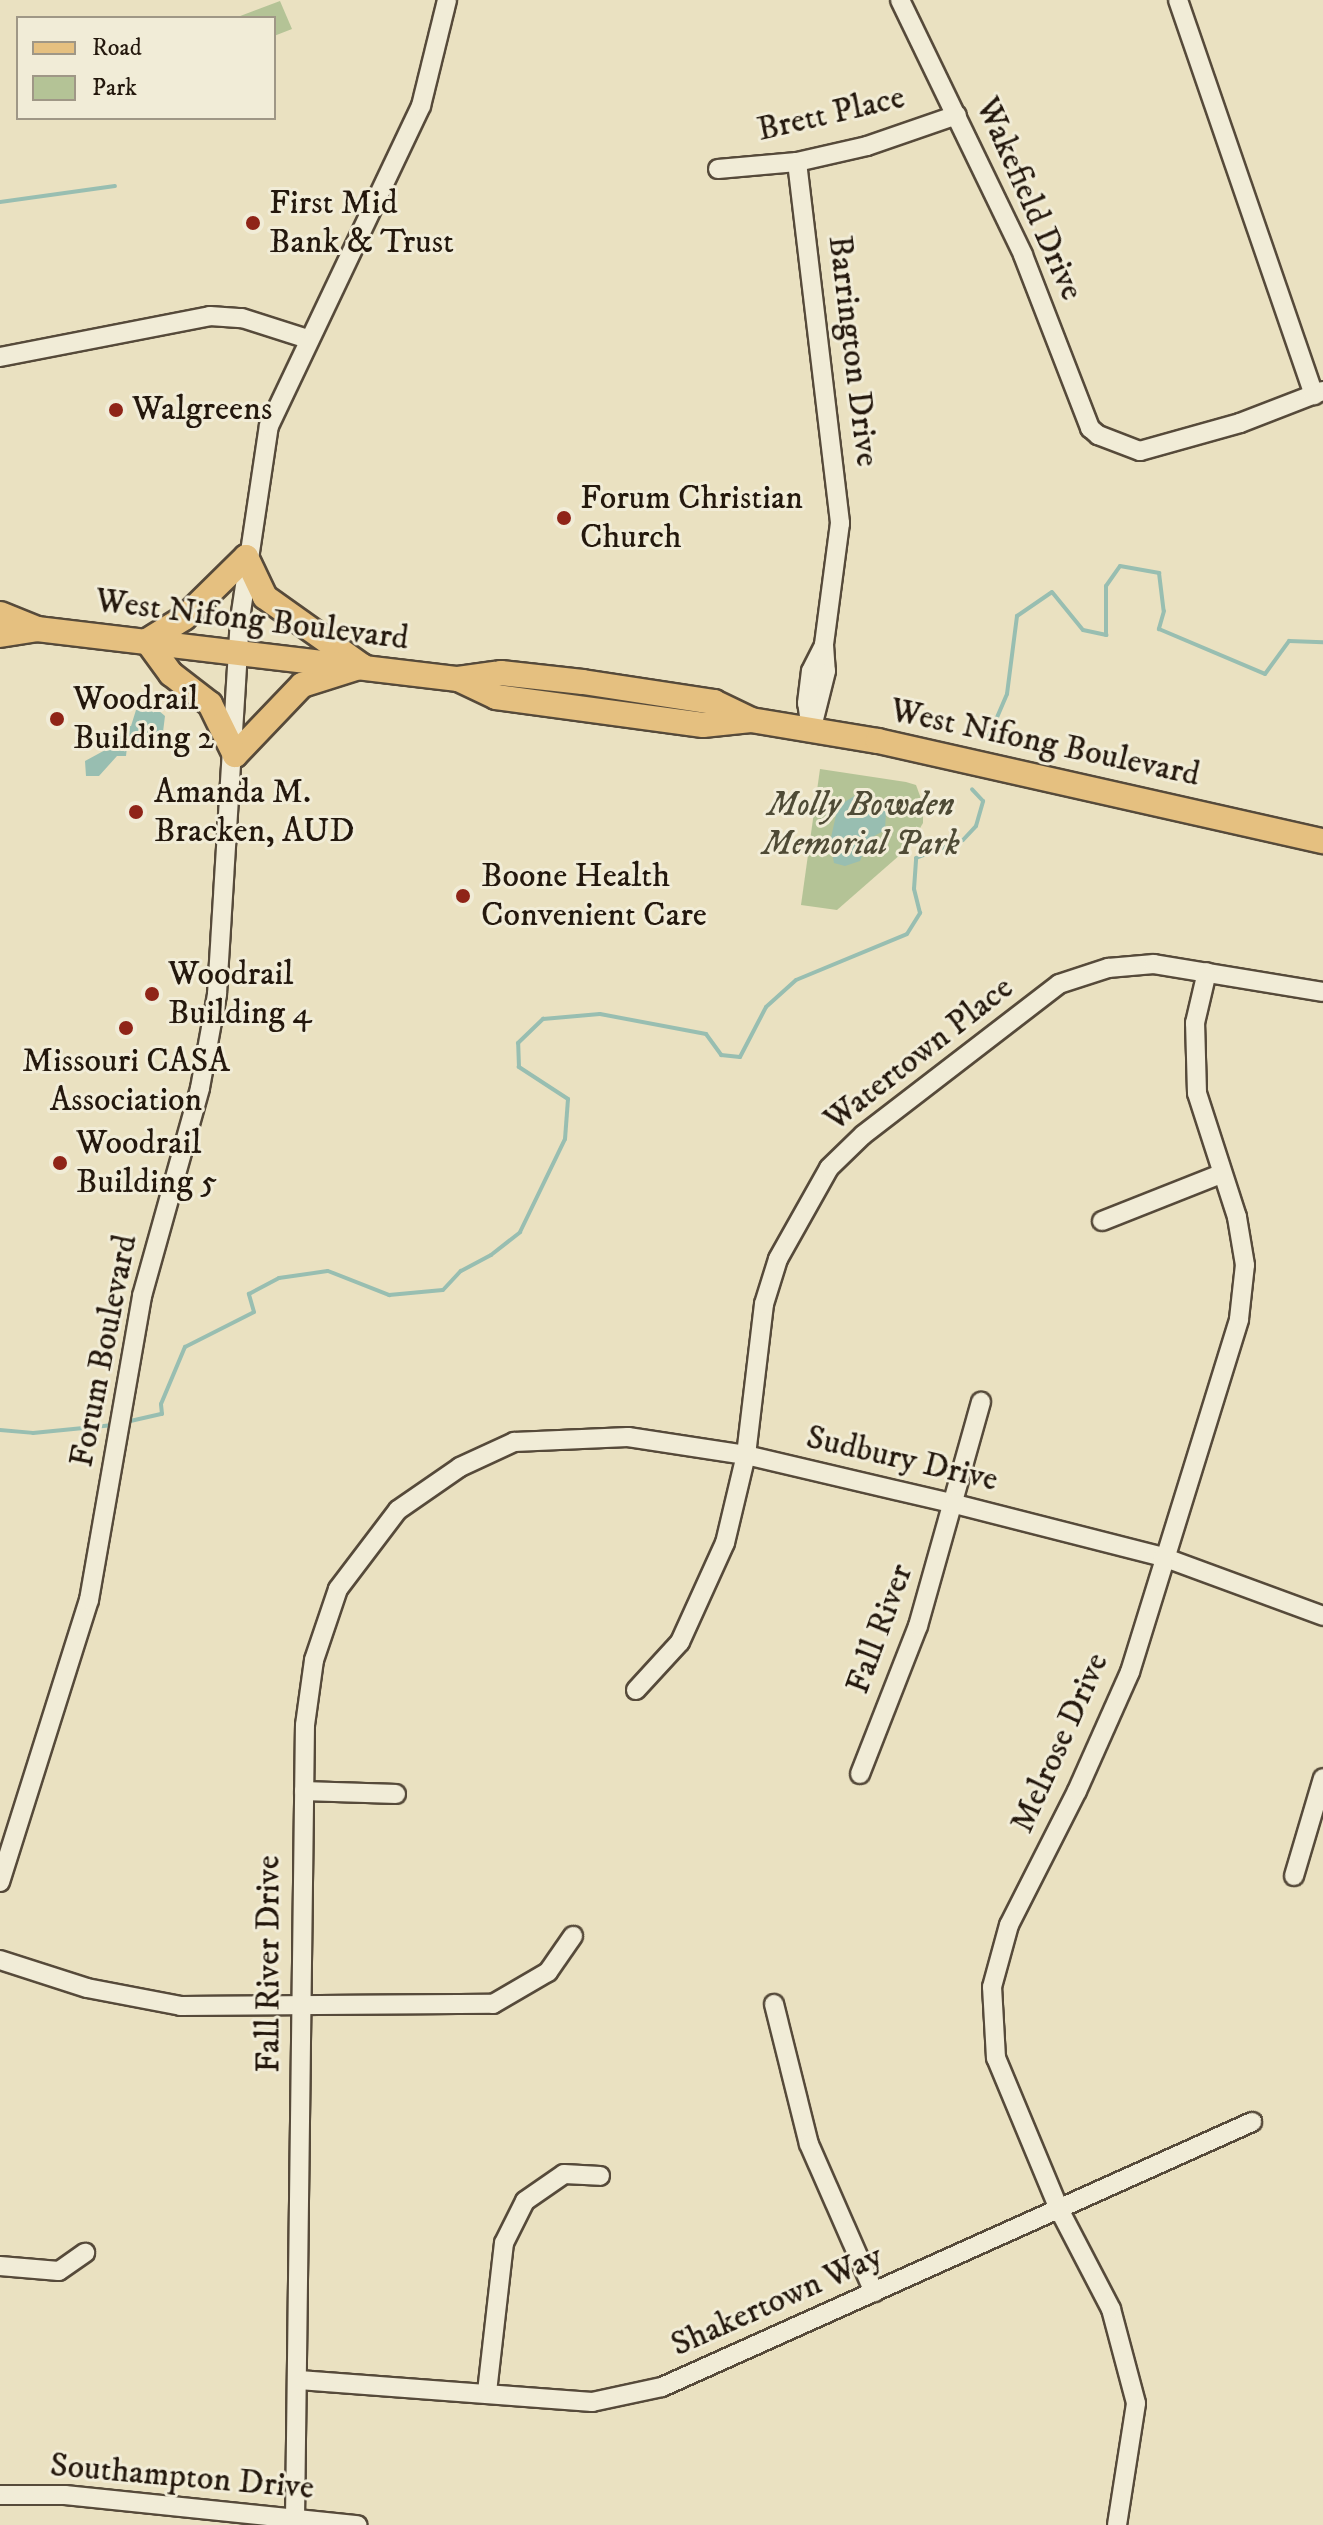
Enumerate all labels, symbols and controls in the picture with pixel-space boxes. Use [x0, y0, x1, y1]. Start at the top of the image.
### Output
legend [16, 16, 276, 120]
text: Road [92, 33, 142, 63]
text: Park [92, 73, 137, 103]
street label: Brett Place [753, 77, 909, 151]
street label: Wakefield Drive [966, 91, 1092, 307]
place label: First Mid Bank & Trust [269, 183, 454, 262]
marker: First Mid Bank & Trust [244, 214, 262, 232]
street label: Barrington Drive [819, 233, 887, 469]
place label: Walgreens [132, 390, 272, 430]
marker: Walgreens [107, 401, 125, 419]
place label: Forum Christian Church [580, 478, 803, 558]
marker: Forum Christian Church [555, 509, 573, 527]
street label: West Nifong Boulevard [93, 581, 411, 659]
place label: Woodrail Building 2 [73, 679, 214, 758]
street label: West Nifong Boulevard [887, 690, 1203, 796]
marker: Woodrail Building 2 [48, 710, 66, 728]
place label: Amanda M. Bracken, AUD [154, 772, 355, 852]
park label: Molly Bowden Memorial Park [762, 785, 960, 864]
marker: Amanda M. Bracken, AUD [125, 801, 147, 823]
place label: Boone Health Convenient Care [481, 856, 707, 936]
marker: Boone Health Convenient Care [452, 885, 474, 907]
place label: Woodrail Building 4 [168, 954, 312, 1034]
street label: Watertown Place [816, 968, 1022, 1140]
marker: Woodrail Building 4 [143, 985, 161, 1003]
marker: Missouri CASA Association [117, 1019, 135, 1037]
place label: Missouri CASA Association [22, 1041, 230, 1120]
place label: Woodrail Building 5 [76, 1123, 217, 1202]
marker: Woodrail Building 5 [51, 1154, 69, 1172]
street label: Forum Boulevard [61, 1231, 147, 1471]
street label: Sudbury Drive [802, 1417, 1002, 1501]
street label: Fall River [838, 1559, 922, 1699]
street label: Melrose Drive [1002, 1647, 1118, 1839]
street label: Fall River Drive [249, 1855, 289, 2073]
street label: Shakertown Way [665, 2236, 889, 2366]
street label: Southampton Drive [48, 2445, 316, 2509]

